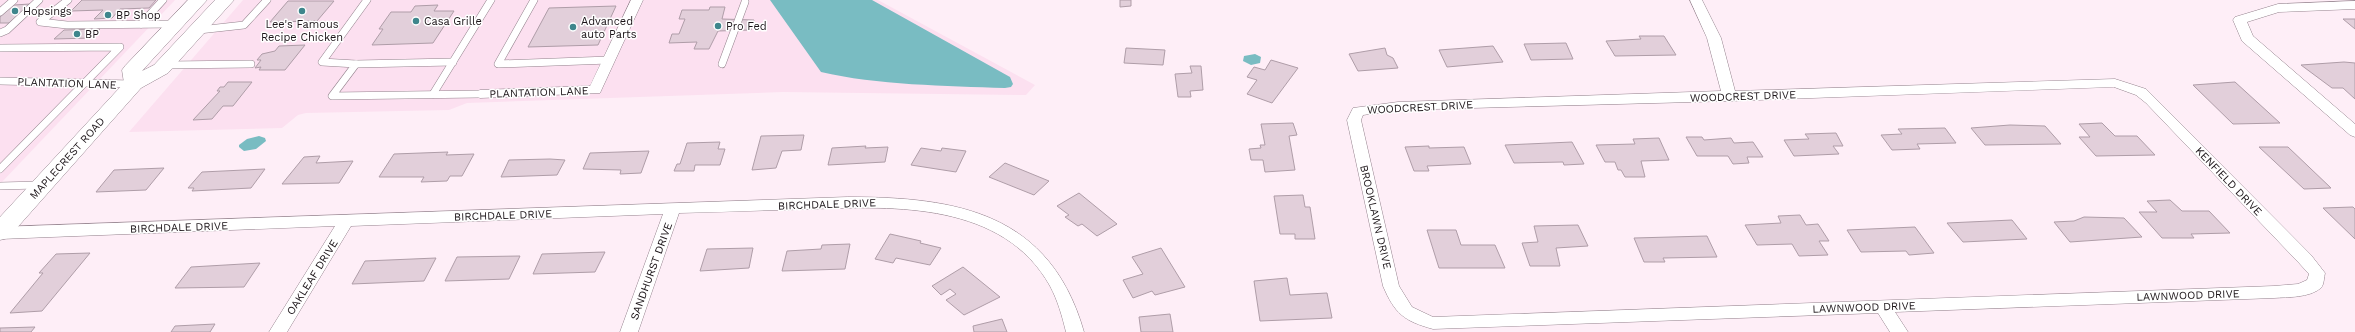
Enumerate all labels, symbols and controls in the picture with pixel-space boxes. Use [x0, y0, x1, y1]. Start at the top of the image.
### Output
place label: Hopsings [23, 5, 72, 18]
marker: Hopsings [10, 6, 20, 16]
marker: Lee's Famous Recipe Chicken [297, 6, 307, 16]
place label: BP Shop [116, 9, 161, 22]
marker: BP Shop [103, 10, 113, 20]
place label: Casa Grille [424, 15, 482, 28]
place label: Advanced auto Parts [581, 15, 637, 41]
marker: Casa Grille [411, 16, 421, 26]
place label: Lee's Famous Recipe Chicken [261, 18, 343, 44]
place label: Pro Fed [726, 20, 767, 33]
marker: Pro Fed [713, 21, 723, 31]
marker: Advanced auto Parts [568, 22, 578, 32]
place label: BP [85, 28, 99, 41]
marker: BP [72, 29, 82, 39]
street label: PLANTATION LANE [17, 75, 117, 92]
street label: PLANTATION LANE [489, 84, 589, 101]
street label: WOODCREST DRIVE [1690, 88, 1796, 105]
street label: WOODCREST DRIVE [1367, 98, 1473, 117]
street label: MAPLECREST ROAD [27, 115, 108, 202]
street label: KENFIELD DRIVE [2193, 144, 2265, 218]
street label: BROOKLAWN DRIVE [1357, 164, 1394, 270]
street label: BIRCHDALE DRIVE [778, 196, 876, 213]
street label: BIRCHDALE DRIVE [454, 207, 552, 224]
street label: BIRCHDALE DRIVE [130, 219, 228, 236]
street label: SANDHURST DRIVE [628, 221, 675, 322]
street label: OAKLEAF DRIVE [284, 237, 341, 317]
street label: LAWNWOOD DRIVE [2136, 287, 2240, 304]
street label: LAWNWOOD DRIVE [1812, 299, 1916, 316]

